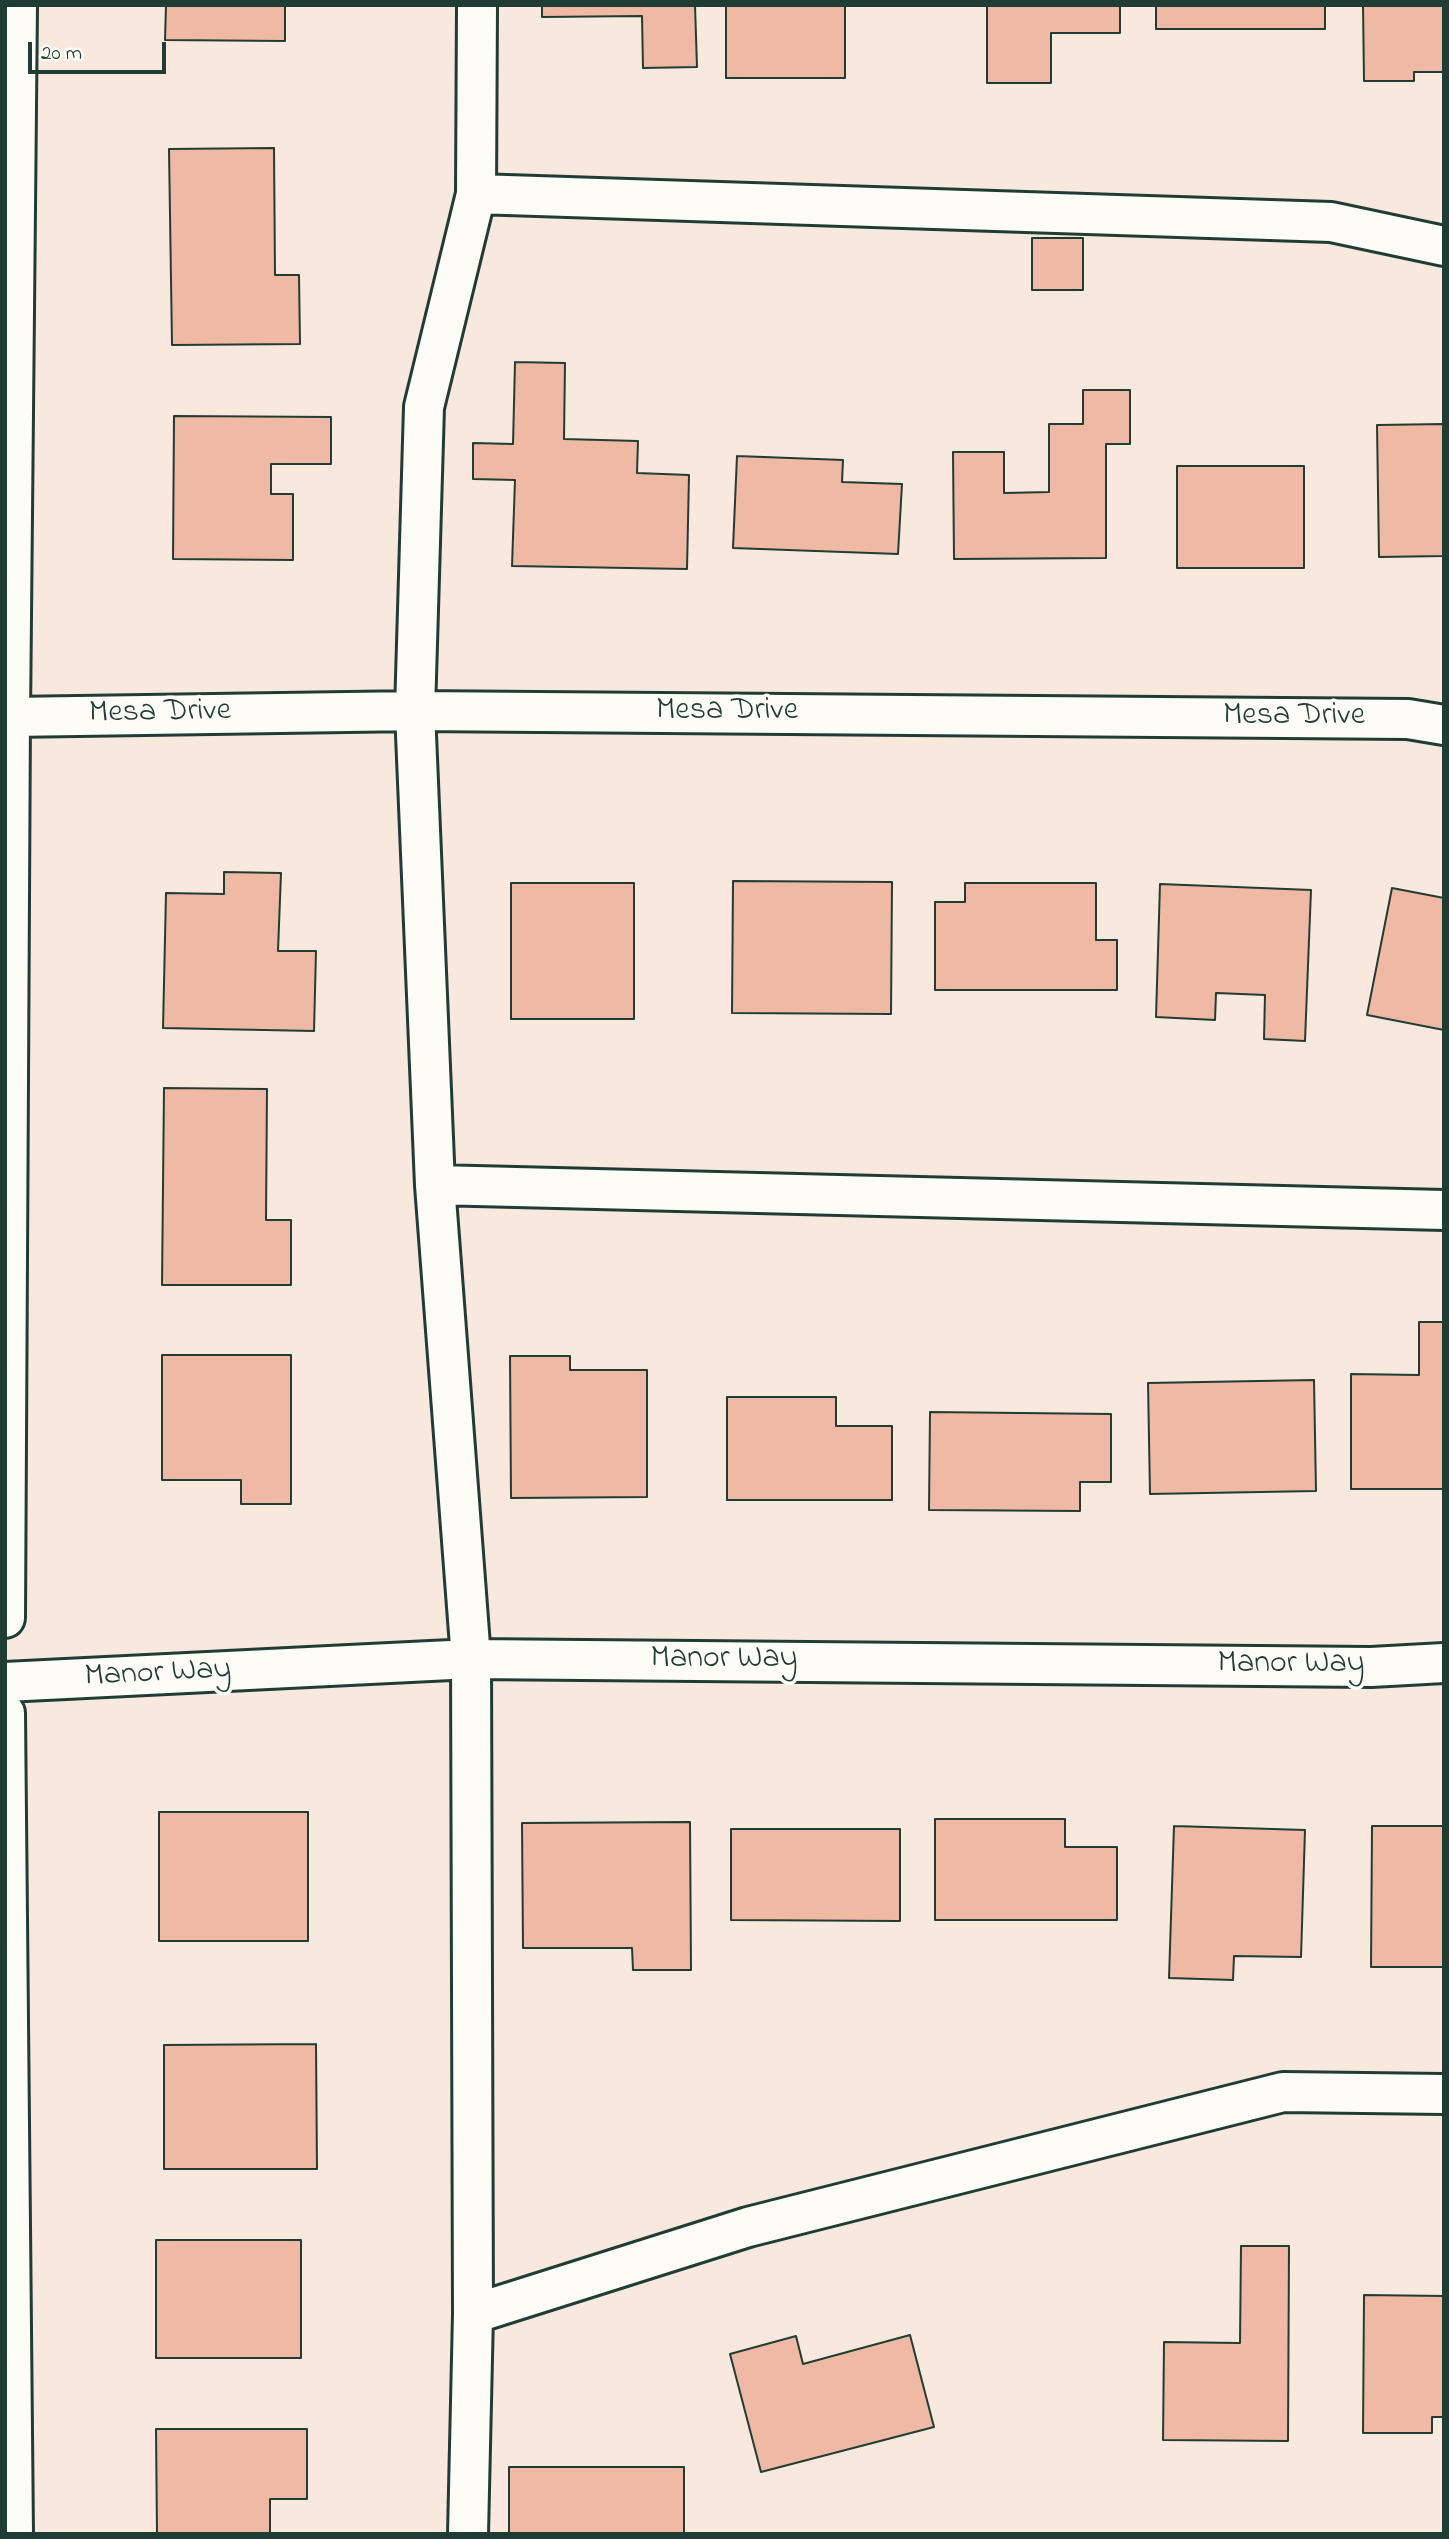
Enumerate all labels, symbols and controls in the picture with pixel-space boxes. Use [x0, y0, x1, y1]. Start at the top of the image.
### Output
scale bar [32, 28, 170, 72]
text: 20 m [41, 39, 82, 69]
street label: Mesa Drive [89, 694, 231, 734]
street label: Mesa Drive [656, 694, 798, 732]
street label: Mesa Drive [1223, 699, 1365, 737]
street label: Manor Way [651, 1642, 797, 1680]
street label: Manor Way [1218, 1647, 1364, 1685]
street label: Manor Way [84, 1652, 232, 1698]

